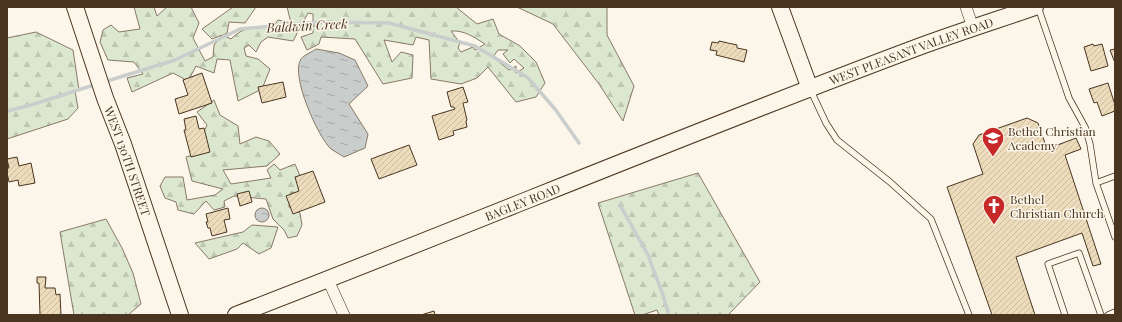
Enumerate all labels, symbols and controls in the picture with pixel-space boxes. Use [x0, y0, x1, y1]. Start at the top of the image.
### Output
water label: Baldwin Creek [265, 14, 348, 36]
street label: WEST PLEASANT VALLEY ROAD [826, 14, 995, 88]
street label: WEST 130TH STREET [101, 103, 155, 219]
place label: Bethel Christian Academy [1007, 123, 1096, 153]
school or university icon: Bethel Christian Academy [980, 125, 1006, 158]
street label: BAGLEY ROAD [482, 180, 563, 224]
place label: Bethel Christian Church [1010, 191, 1104, 221]
church icon: Bethel Christian Church [981, 193, 1007, 226]

